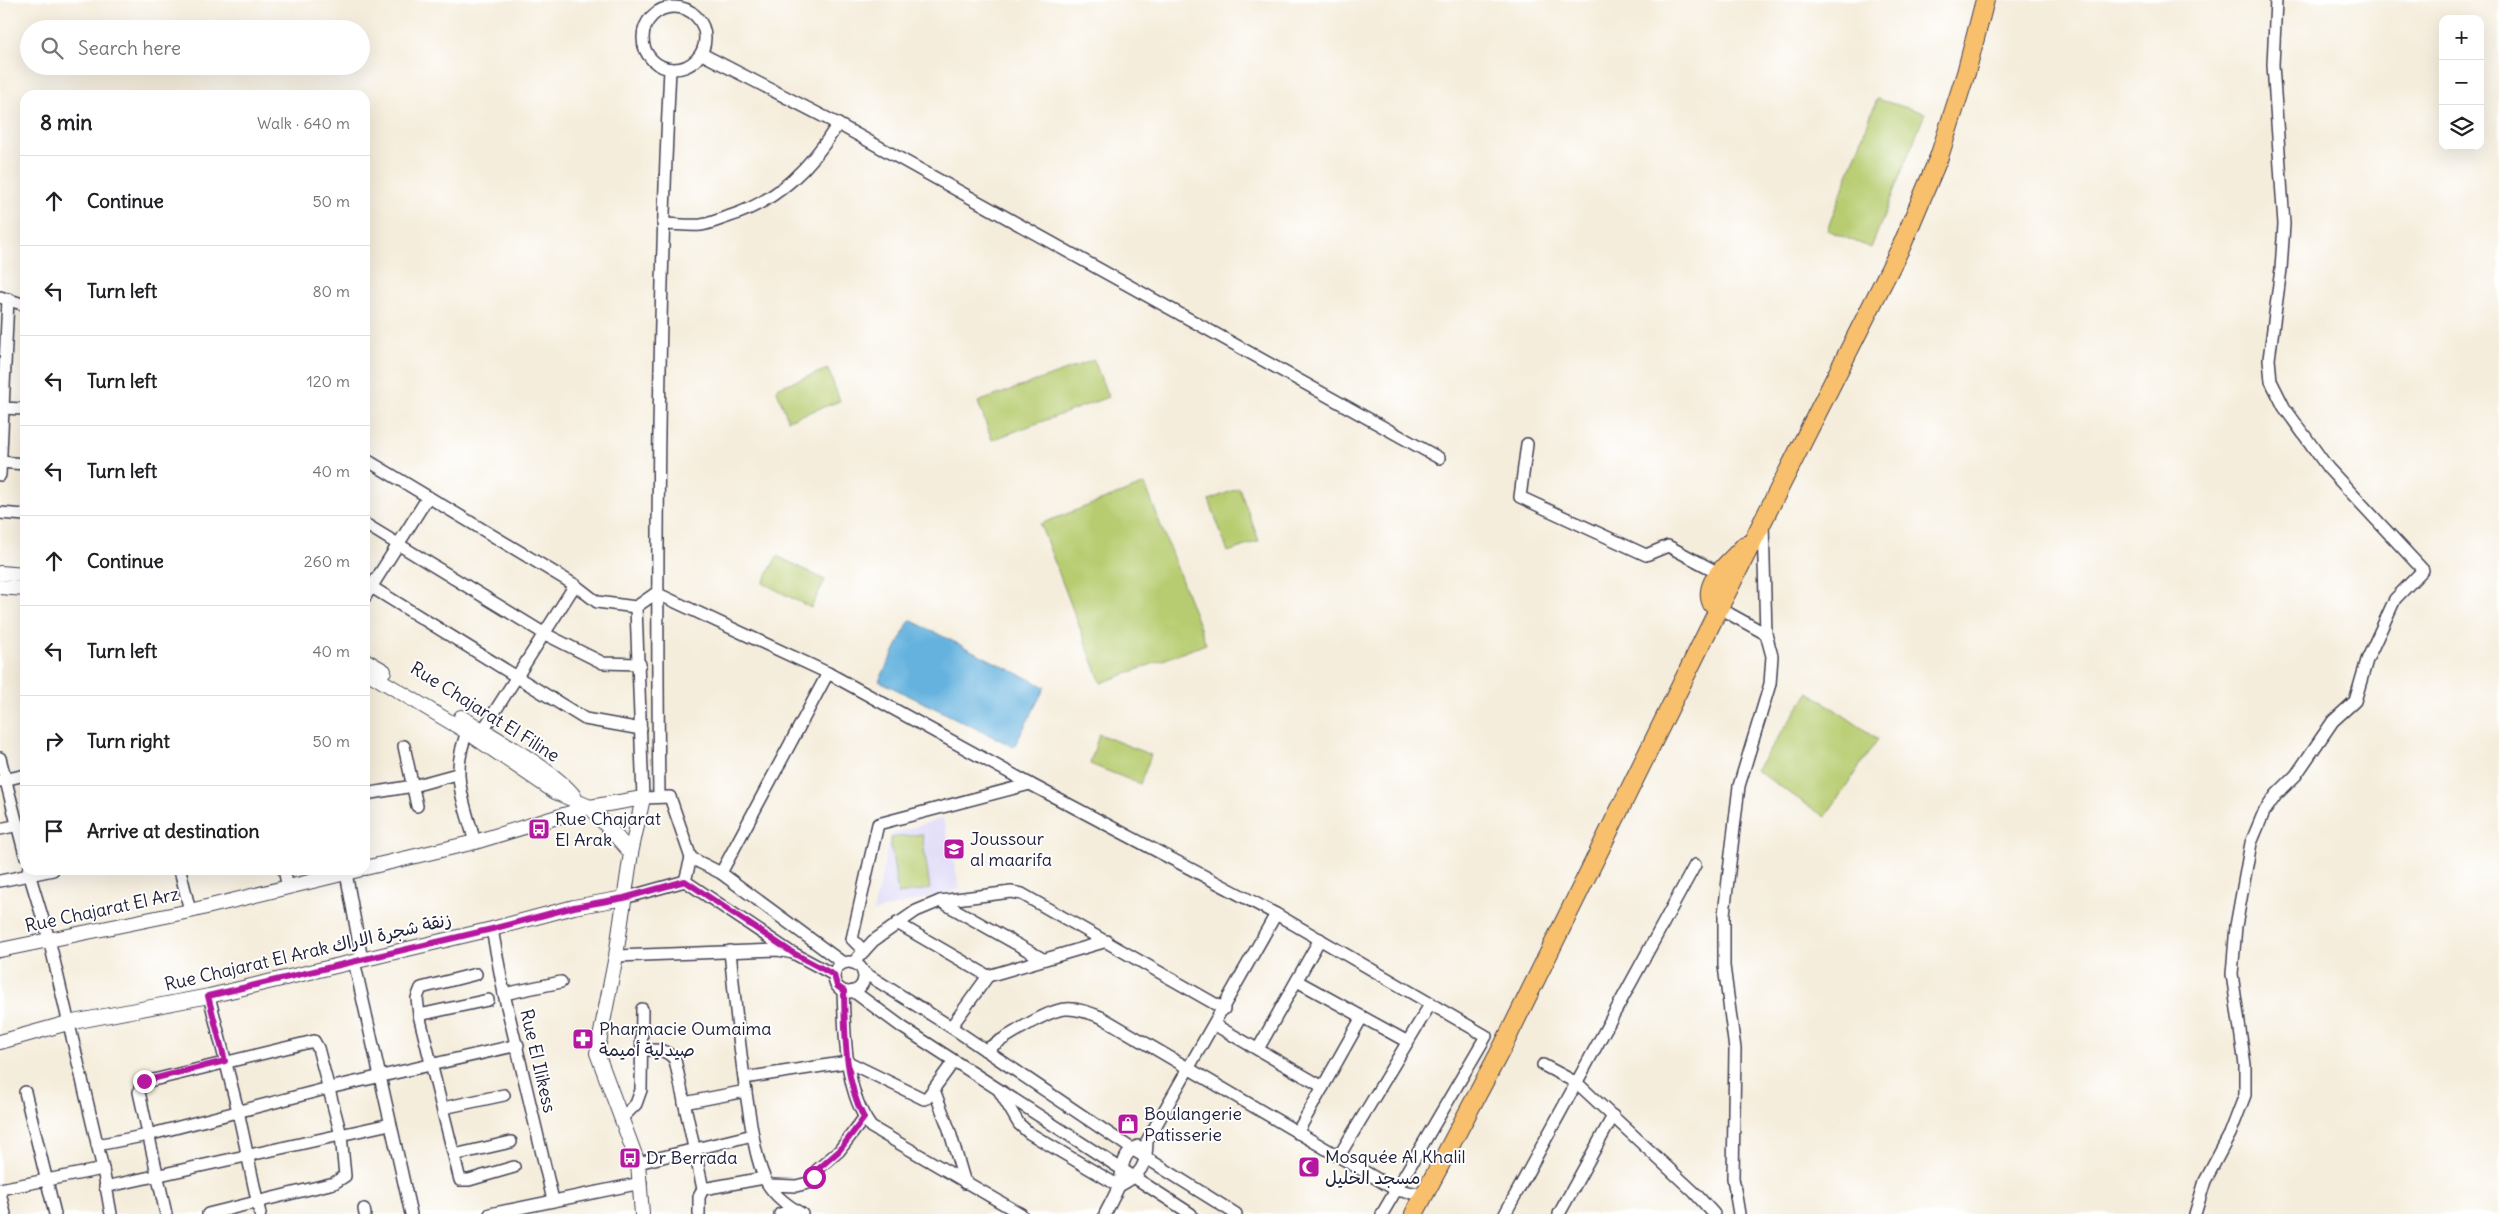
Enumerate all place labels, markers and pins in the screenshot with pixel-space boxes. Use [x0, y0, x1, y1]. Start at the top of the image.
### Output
place label: Rue Chajarat El Arak [555, 807, 661, 851]
bus stop icon: Rue Chajarat El Arak [527, 817, 551, 841]
place label: Joussour al maarifa [970, 827, 1052, 871]
school or university icon: Joussour al maarifa [942, 837, 966, 861]
place label: Pharmacie Oumaima صيدلية أميمة [599, 1017, 772, 1061]
pharmacy icon: Pharmacie Oumaima صيدلية أميمة [571, 1027, 595, 1051]
place label: Boulangerie Patisserie [1144, 1102, 1242, 1146]
shop icon: Boulangerie Patisserie [1116, 1112, 1140, 1136]
place label: Mosquée Al Khalil مسجد الخليل [1325, 1145, 1466, 1189]
bus stop icon: Dr Berrada [618, 1146, 642, 1170]
place label: Dr Berrada [646, 1146, 737, 1169]
mosque icon: Mosquée Al Khalil مسجد الخليل [1297, 1155, 1321, 1179]

